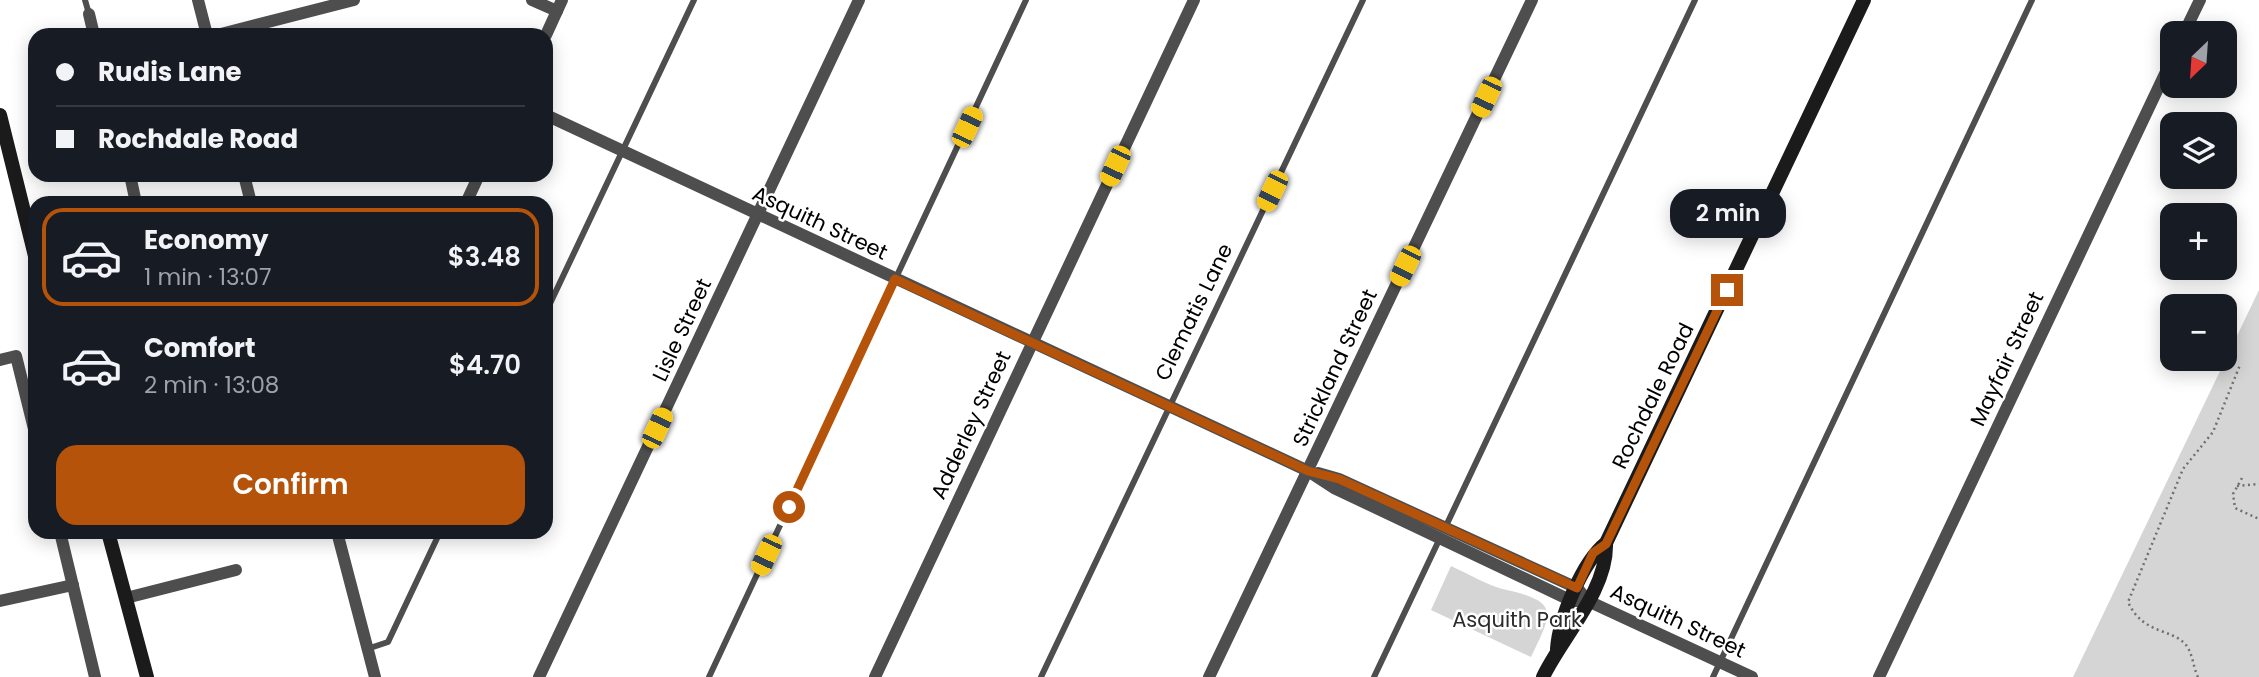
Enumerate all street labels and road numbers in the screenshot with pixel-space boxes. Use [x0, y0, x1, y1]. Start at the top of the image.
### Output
street label: Asquith Street [748, 179, 893, 267]
street label: Clematis Lane [1148, 238, 1239, 385]
street label: Lisle Street [645, 274, 718, 386]
street label: Strickland Street [1285, 284, 1384, 451]
street label: Mayfair Street [1963, 287, 2050, 431]
street label: Rochdale Road [1605, 318, 1700, 474]
street label: Adderley Street [923, 346, 1018, 504]
street label: Asquith Street [1606, 577, 1751, 665]

